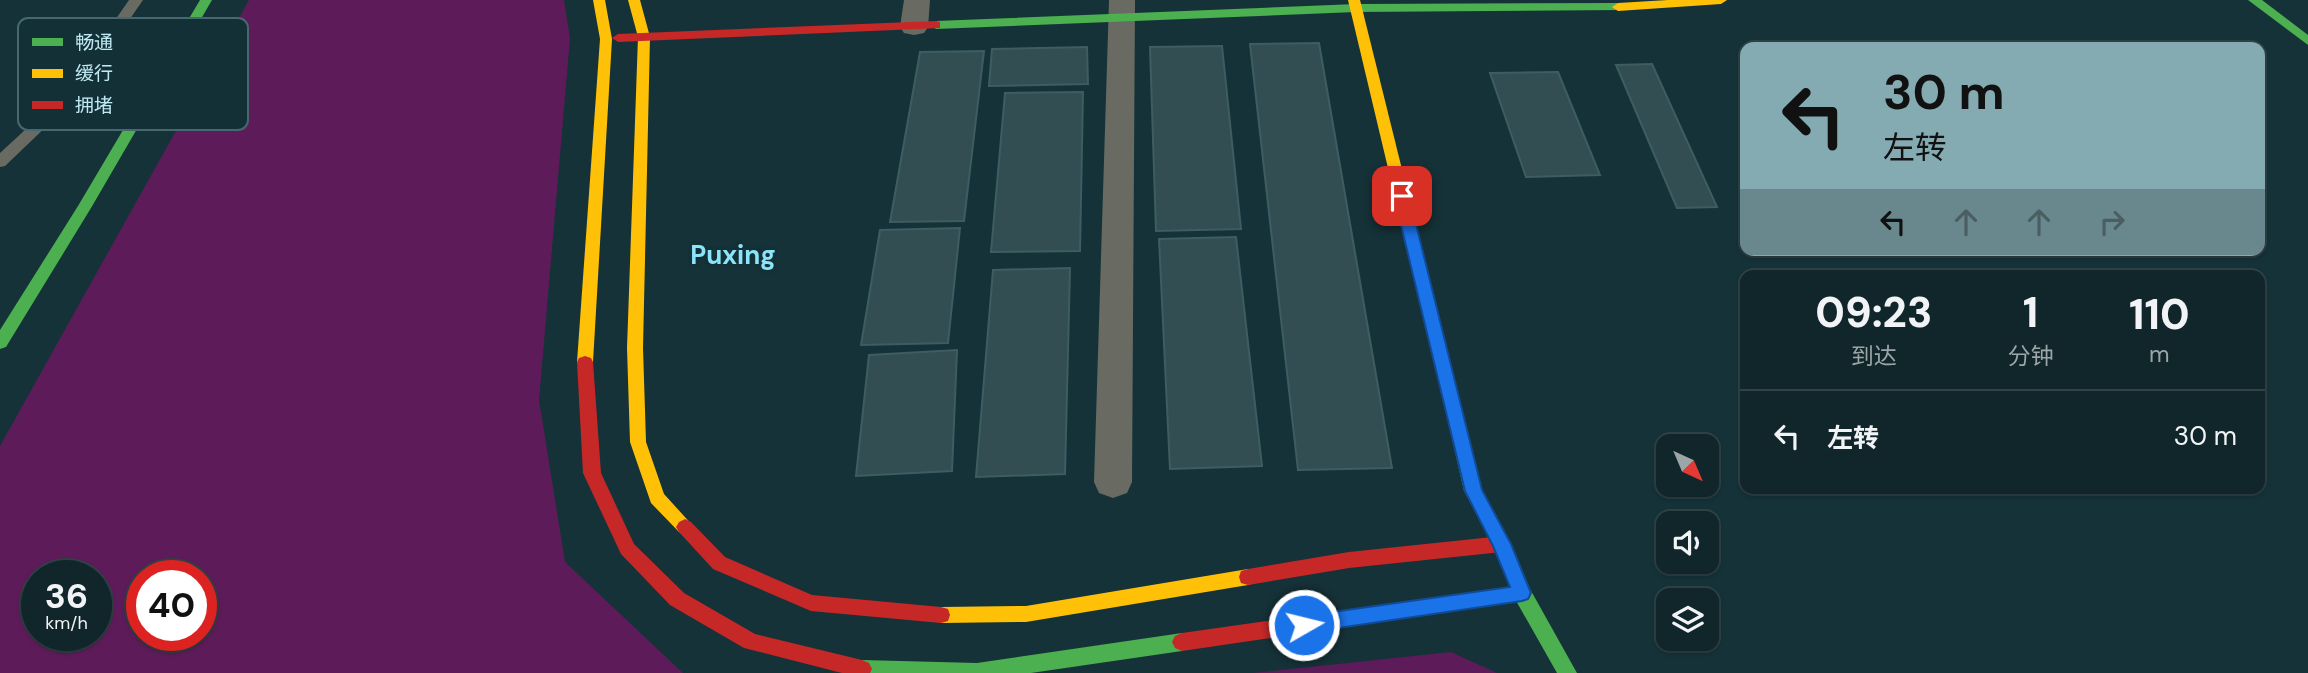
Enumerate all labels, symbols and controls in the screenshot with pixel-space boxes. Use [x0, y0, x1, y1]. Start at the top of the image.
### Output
legend [18, 18, 248, 130]
text: 畅通 [75, 30, 113, 55]
text: 30 m [1883, 60, 2005, 124]
text: 缓行 [75, 61, 113, 86]
icon: left [1768, 70, 1859, 161]
text: 拥堵 [75, 93, 113, 118]
text: 左转 [1883, 127, 1947, 169]
pin [1372, 166, 1432, 226]
icon: arrive [1383, 177, 1421, 215]
icon: left [1874, 203, 1912, 241]
icon: ahead [1947, 203, 1985, 241]
icon: ahead [2020, 203, 2058, 241]
icon: right [2093, 203, 2131, 241]
district label: Puxing [690, 238, 776, 272]
text: 09:23 [1815, 285, 1932, 340]
text: 1 [2023, 285, 2038, 340]
text: 110 [2129, 287, 2190, 342]
text: m [2149, 339, 2170, 369]
text: 到达 [1851, 341, 1897, 371]
text: 分钟 [2008, 341, 2054, 371]
icon: left [1768, 417, 1806, 455]
text: 30 m [2174, 419, 2237, 453]
text: 左转 [1827, 421, 1879, 455]
north arrow [1656, 434, 1718, 497]
map controls [1656, 434, 1719, 651]
button: sound [1656, 511, 1719, 574]
speed limit sign: 40 [126, 560, 217, 651]
text: 36 [45, 573, 88, 619]
position arrow [1267, 588, 1341, 662]
button: layers [1656, 588, 1719, 651]
text: km/h [45, 611, 88, 635]

